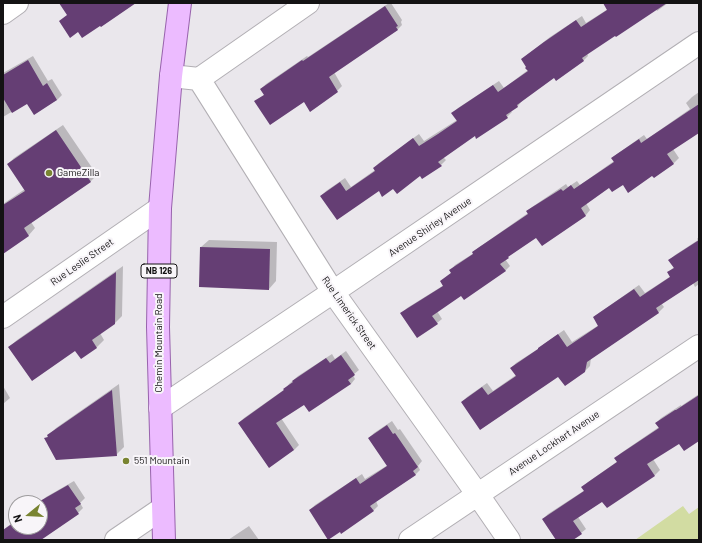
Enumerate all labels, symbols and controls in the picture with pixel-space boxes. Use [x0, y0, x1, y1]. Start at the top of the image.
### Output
place label: GameZilla [57, 167, 99, 179]
marker: GameZilla [44, 168, 54, 178]
street label: Avenue Shirley Avenue [386, 195, 474, 259]
street label: Rue Leslie Street [48, 236, 116, 288]
road number: NB 126 [141, 264, 177, 278]
street label: Rue Limerick Street [319, 274, 379, 352]
street label: Chemin Mountain Road [153, 293, 165, 393]
street label: Avenue Lockhart Avenue [506, 408, 602, 478]
place label: 551 Mountain [134, 455, 190, 467]
marker: 551 Mountain [121, 456, 131, 466]
north arrow [8, 495, 48, 535]
text: N [10, 513, 24, 524]

